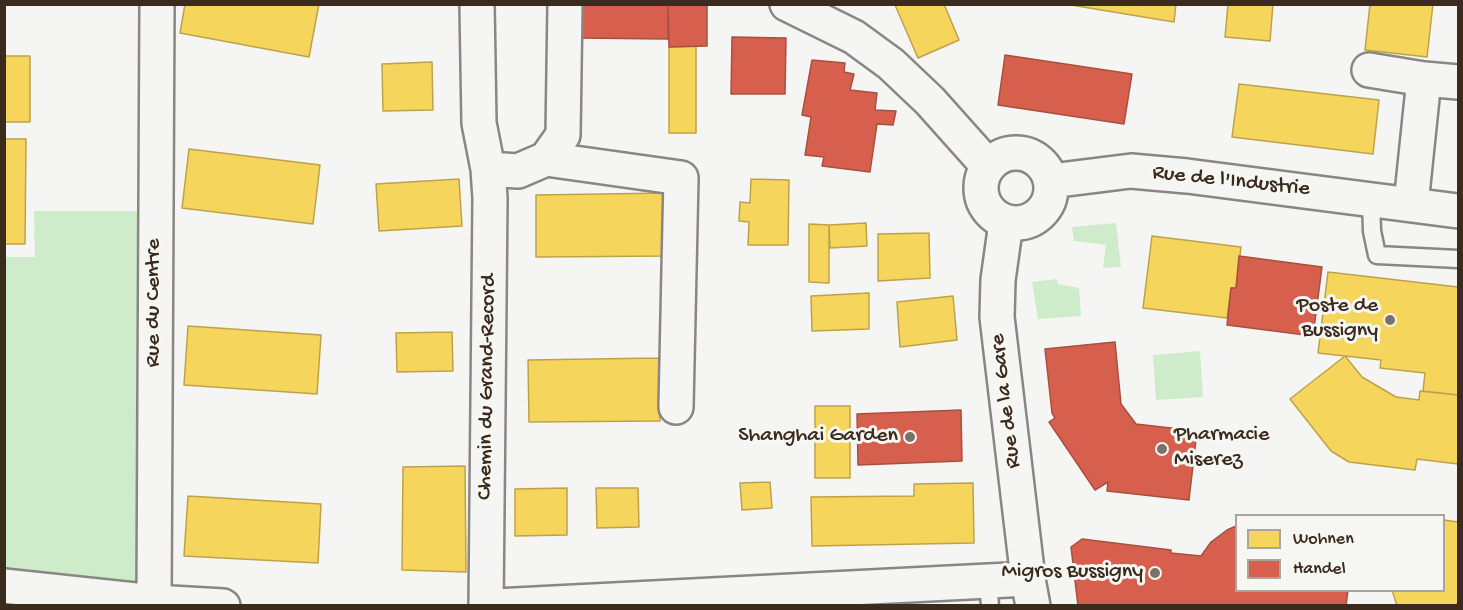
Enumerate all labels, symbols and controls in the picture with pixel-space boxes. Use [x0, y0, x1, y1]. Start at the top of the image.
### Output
street label: Rue de l'Industrie [1151, 161, 1311, 203]
street label: Rue du Centre [142, 239, 168, 367]
street label: Chemin du Grand-Record [473, 274, 503, 500]
place label: Poste de Bussigny [1297, 294, 1378, 346]
marker: Poste de Bussigny [1383, 313, 1397, 327]
street label: Rue de la Gare [986, 332, 1028, 470]
place label: Pharmacie Miserez [1174, 423, 1269, 475]
place label: Shanghai Garden [738, 424, 898, 450]
marker: Shanghai Garden [903, 430, 917, 444]
marker: Pharmacie Miserez [1155, 442, 1169, 456]
legend [1235, 514, 1445, 592]
text: Wohnen [1293, 529, 1354, 550]
text: Handel [1293, 559, 1346, 580]
place label: Migros Bussigny [1002, 560, 1143, 586]
marker: Migros Bussigny [1148, 566, 1162, 580]

